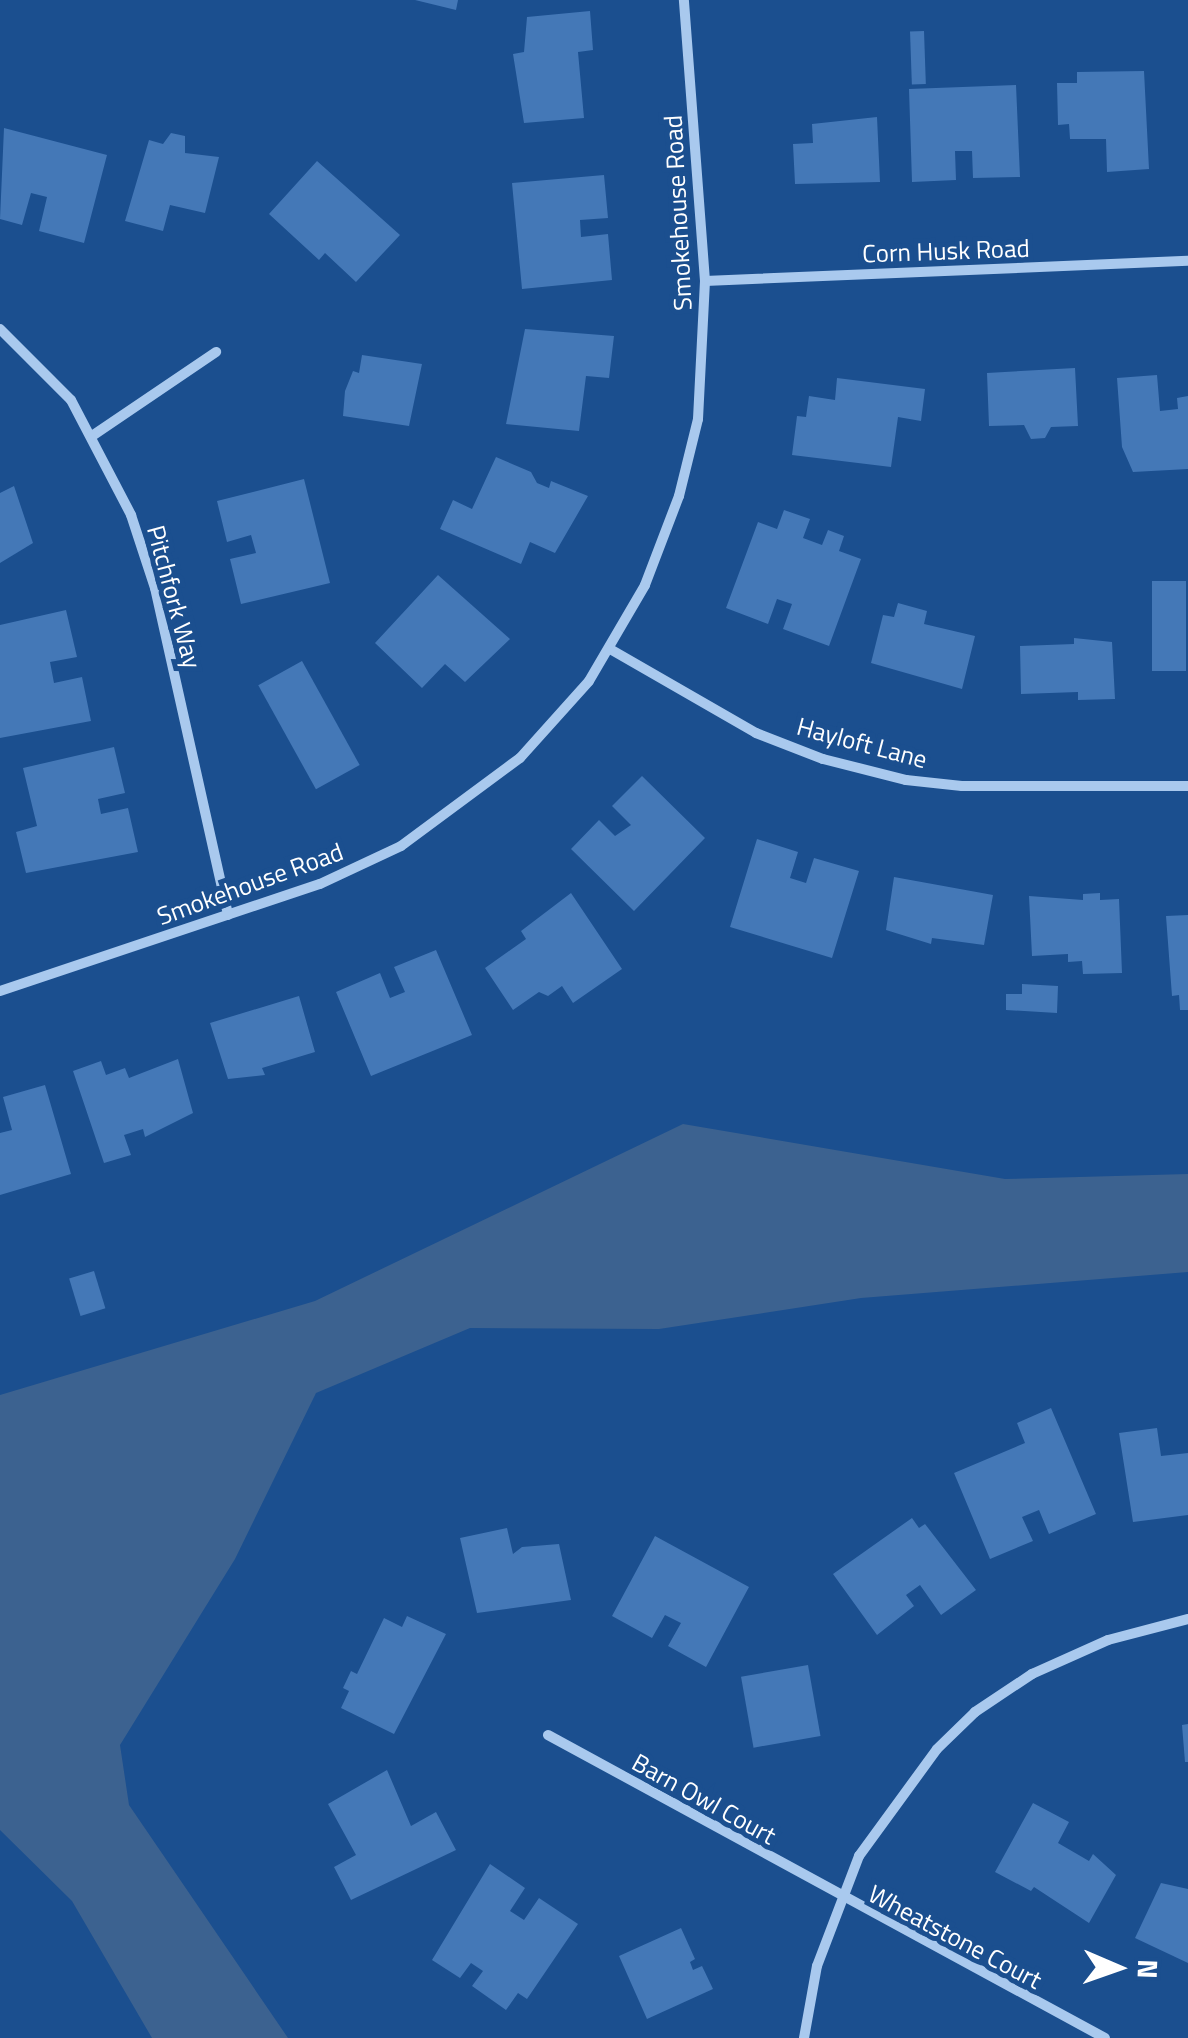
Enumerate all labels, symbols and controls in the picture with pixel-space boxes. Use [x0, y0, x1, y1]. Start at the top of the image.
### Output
street label: Smokehouse Road [658, 114, 698, 312]
street label: Corn Husk Road [862, 233, 1030, 269]
street label: Pitchfork Way [140, 522, 208, 672]
street label: Hayloft Lane [794, 711, 930, 775]
street label: Smokehouse Road [153, 836, 347, 932]
street label: Barn Owl Court [627, 1747, 781, 1851]
street label: Wheatstone Court [863, 1879, 1047, 1995]
north arrow [1068, 1918, 1168, 2018]
text: N [1127, 1959, 1170, 1980]

